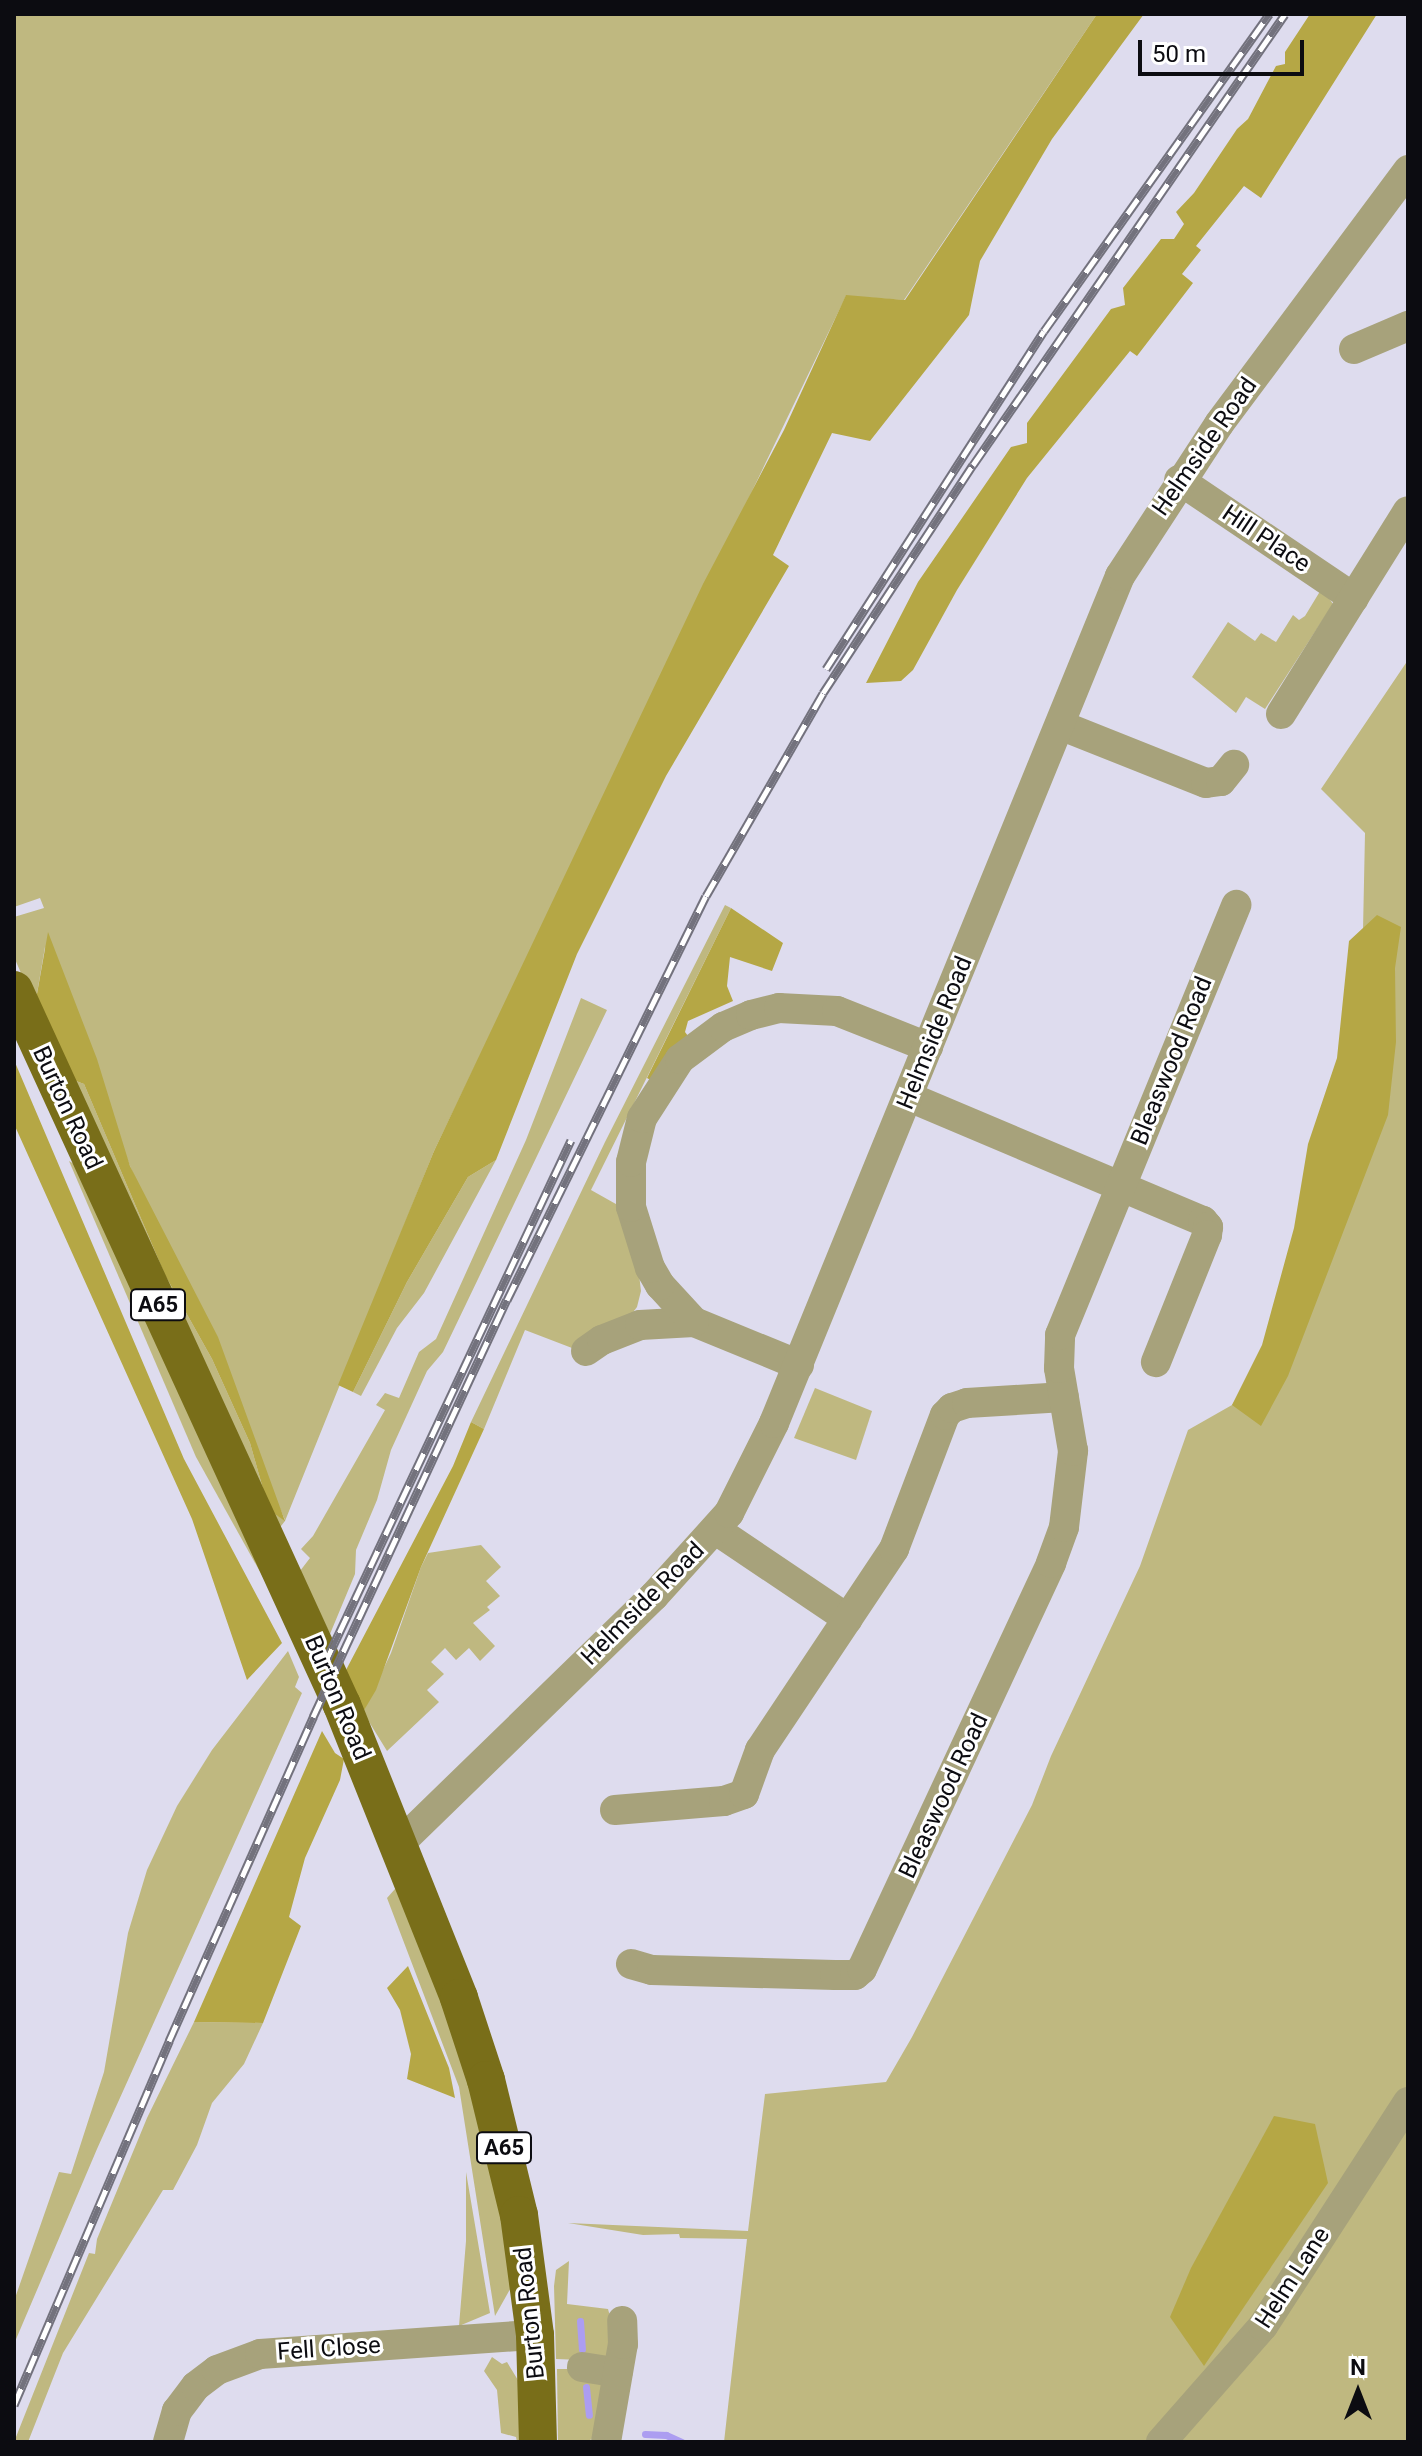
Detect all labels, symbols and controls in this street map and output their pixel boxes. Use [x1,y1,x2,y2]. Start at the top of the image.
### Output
scale bar [1142,24,1308,74]
text: 50 m [1152,40,1206,68]
street label: Helmside Road [1147,372,1263,522]
street label: Hill Place [1217,499,1315,579]
street label: Helmside Road [891,952,979,1114]
street label: Bleaswood Road [1125,973,1219,1149]
street label: Burton Road [26,1042,108,1174]
road number: A65 [128,1287,188,1323]
street label: Helmside Road [575,1536,711,1672]
street label: Burton Road [298,1631,376,1765]
street label: Bleaswood Road [893,1709,995,1883]
road number: A65 [474,2130,534,2166]
street label: Helm Lane [1250,2222,1336,2334]
street label: Burton Road [509,2246,551,2380]
street label: Fell Close [276,2331,382,2367]
north arrow [1318,2352,1398,2432]
text: N [1350,2355,1366,2380]

